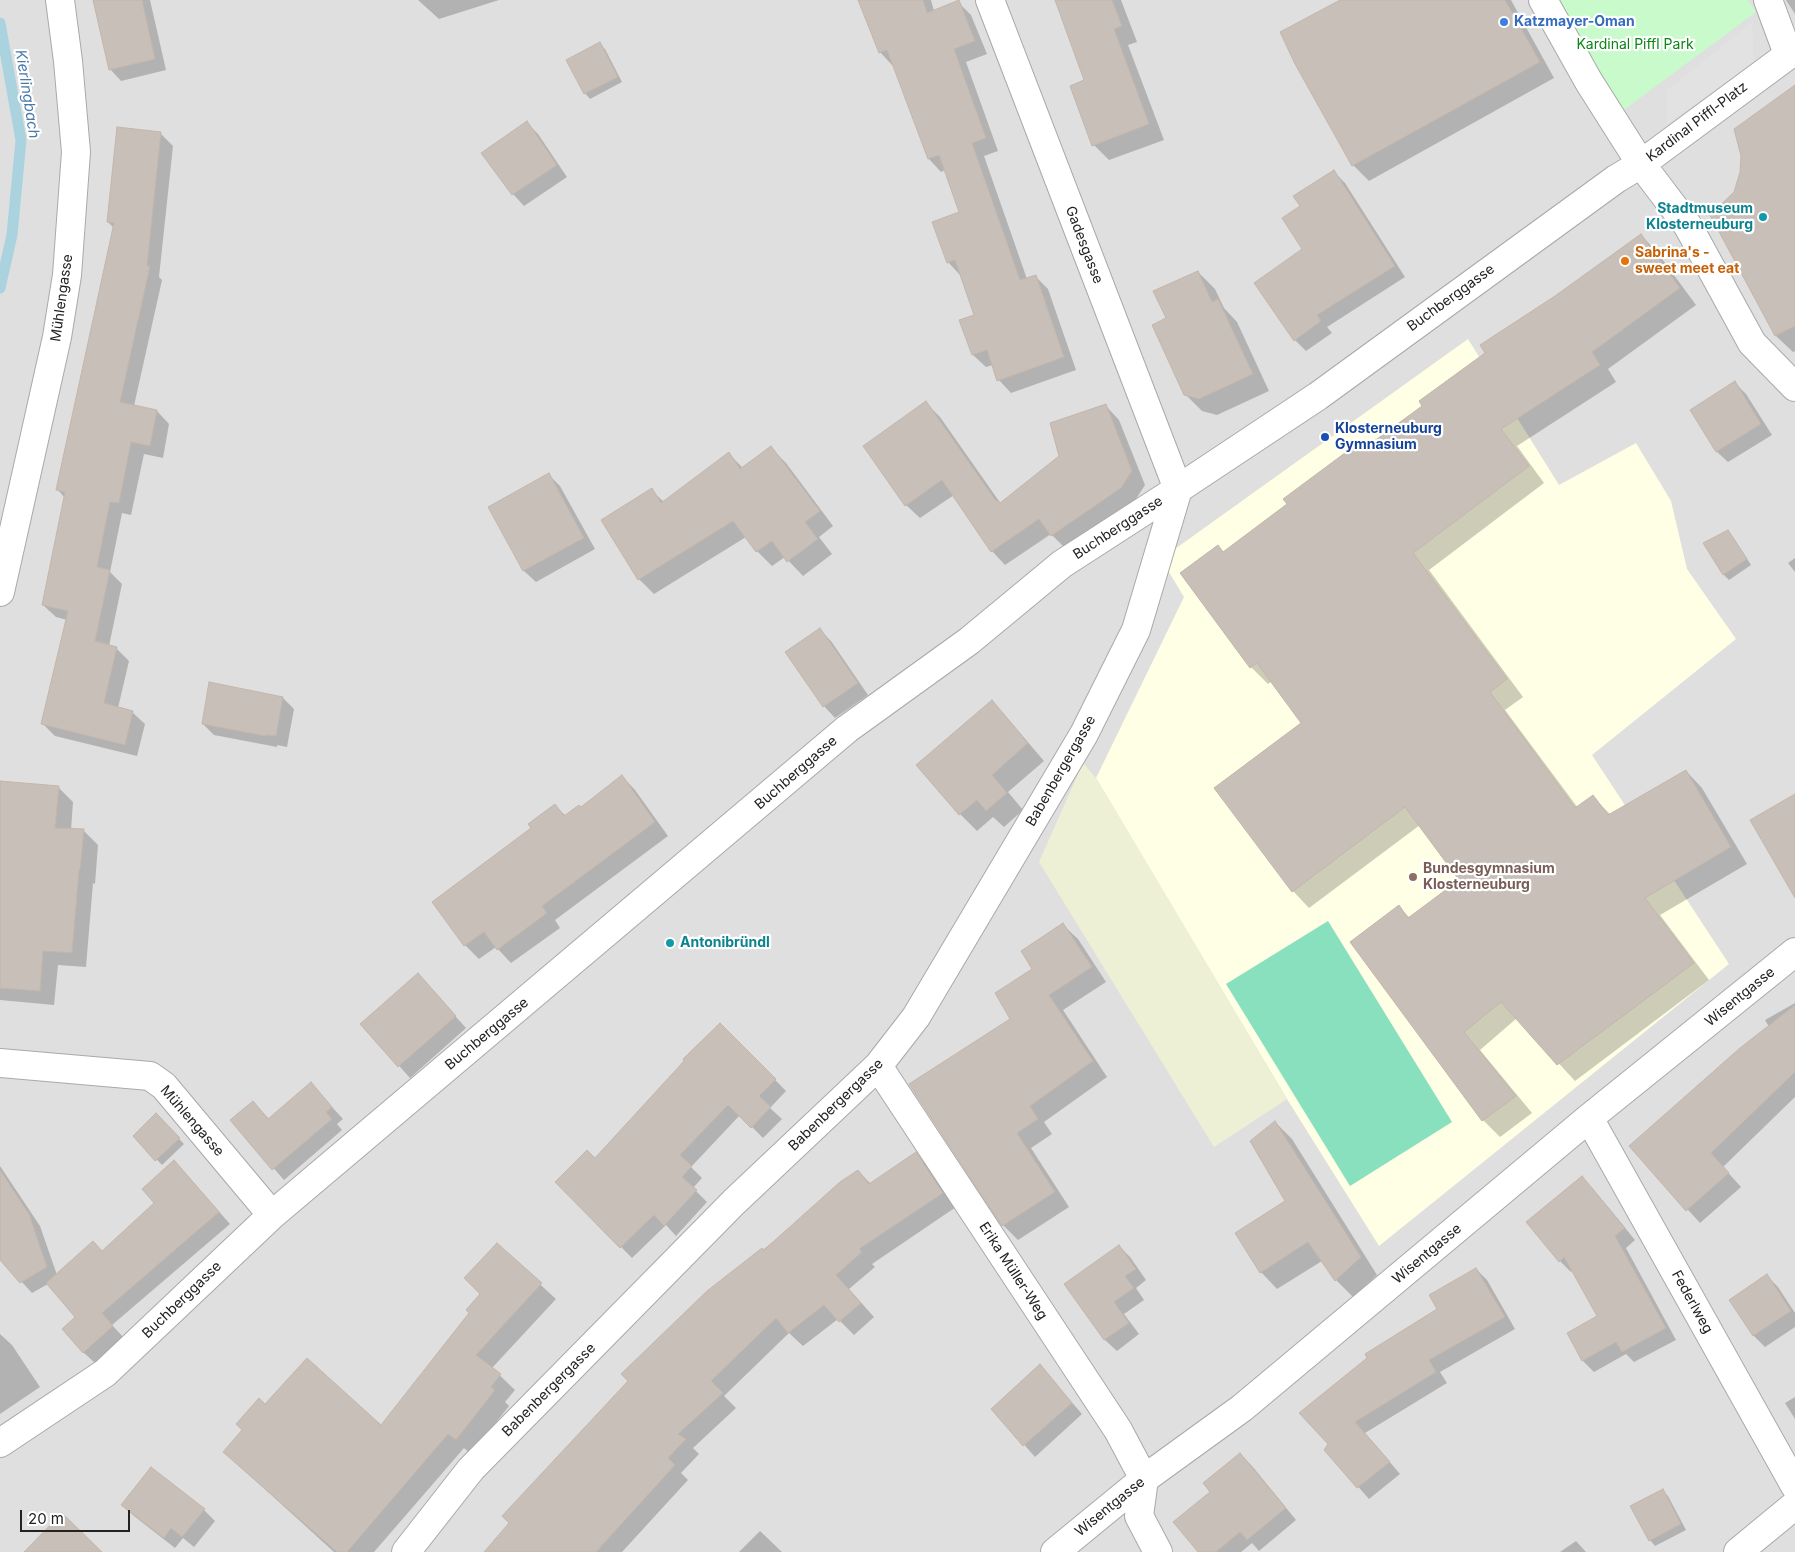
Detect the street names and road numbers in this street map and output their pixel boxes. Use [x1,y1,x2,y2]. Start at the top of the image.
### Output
street label: Kardinal Piffl-Platz [1643,79,1751,165]
street label: Gadesgasse [1061,204,1107,286]
street label: Mühlengasse [48,253,76,343]
street label: Buchberggasse [1404,261,1498,335]
street label: Buchberggasse [1070,493,1166,563]
street label: Babenbergergasse [1022,713,1100,829]
street label: Buchberggasse [751,733,841,813]
street label: Wisentgasse [1702,964,1778,1030]
street label: Buchberggasse [442,994,532,1074]
street label: Babenbergergasse [785,1056,887,1154]
street label: Mühlengasse [157,1082,227,1160]
street label: Erika Müller-Weg [975,1219,1051,1323]
street label: Wisentgasse [1389,1220,1465,1288]
street label: Buchberggasse [139,1258,225,1342]
street label: Federlweg [1668,1268,1716,1336]
street label: Babenbergergasse [499,1340,599,1440]
street label: Wisentgasse [1072,1474,1148,1540]

